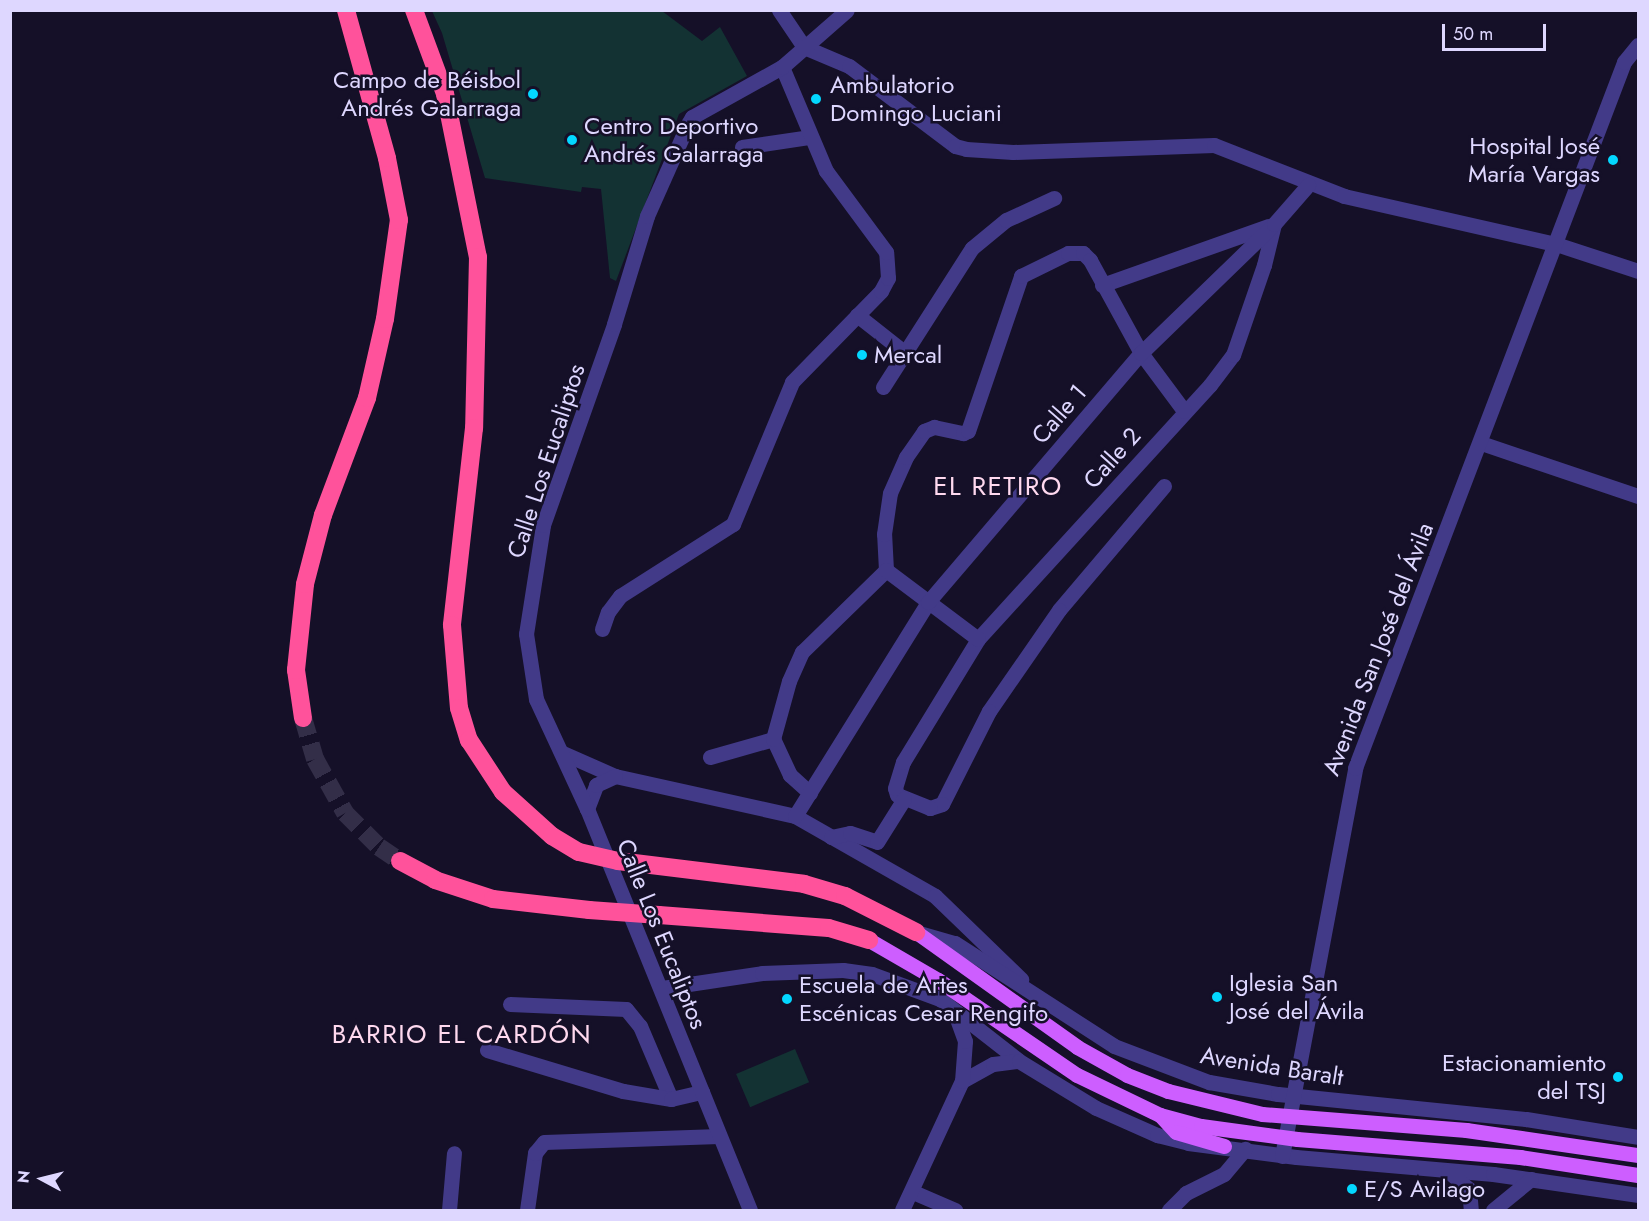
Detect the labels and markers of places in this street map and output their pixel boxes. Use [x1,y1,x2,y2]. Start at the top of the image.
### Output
place label: Campo de Béisbol Andrés Galarraga [333,66,521,122]
place label: Ambulatorio Domingo Luciani [830,71,1002,127]
marker: Campo de Béisbol Andrés Galarraga [526,87,540,101]
marker: Ambulatorio Domingo Luciani [807,90,825,108]
place label: Centro Deportivo Andrés Galarraga [584,112,764,168]
place label: Hospital José María Vargas [1468,132,1600,188]
marker: Centro Deportivo Andrés Galarraga [565,133,579,147]
marker: Hospital José María Vargas [1604,151,1622,169]
place label: Mercal [874,341,942,369]
marker: Mercal [855,348,869,362]
place label: Iglesia San José del Ávila [1229,969,1364,1025]
place label: Escuela de Artes Escénicas Cesar Rengifo [799,971,1048,1027]
marker: Iglesia San José del Ávila [1210,990,1224,1004]
marker: Escuela de Artes Escénicas Cesar Rengifo [780,992,794,1006]
place label: Estacionamiento del TSJ [1442,1049,1606,1105]
marker: Estacionamiento del TSJ [1611,1070,1625,1084]
place label: E/S Avilago [1364,1175,1485,1203]
marker: E/S Avilago [1345,1182,1359,1196]

